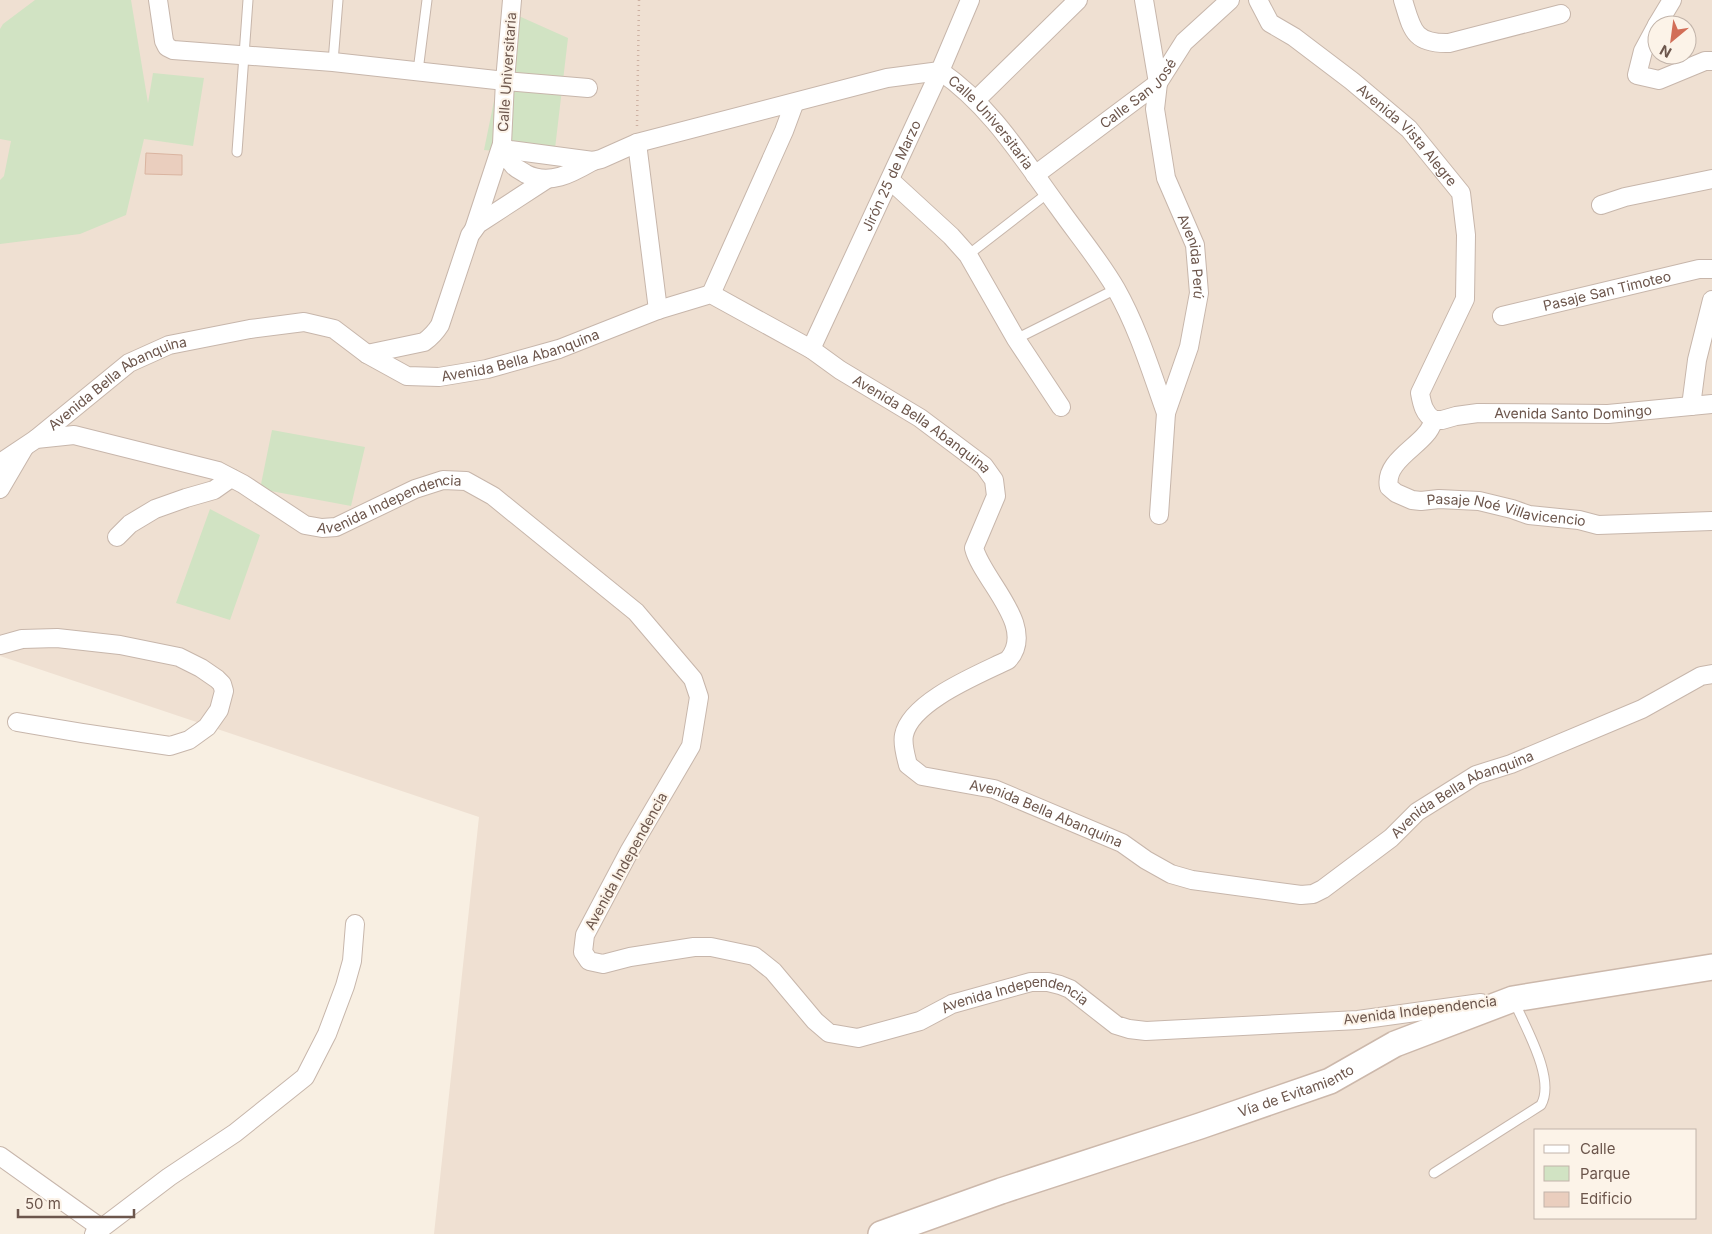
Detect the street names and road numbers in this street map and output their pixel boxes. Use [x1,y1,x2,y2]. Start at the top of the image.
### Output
street label: Calle Universitaria [494,11,519,132]
street label: Calle San José [1096,55,1179,132]
street label: Calle Universitaria [945,71,1037,172]
street label: Avenida Vista Alegre [1354,80,1461,189]
street label: Jirón 25 de Marzo [858,117,924,234]
street label: Avenida Perú [1175,211,1208,301]
street label: Pasaje San Timoteo [1541,267,1673,314]
street label: Avenida Bella Abanquina [440,325,601,384]
street label: Avenida Bella Abanquina [44,333,188,434]
street label: Avenida Bella Abanquina [850,371,995,476]
street label: Avenida Santo Domingo [1494,401,1653,422]
street label: Avenida Independencia [316,471,462,537]
street label: Pasaje Noé Villavicencio [1426,490,1588,530]
street label: Avenida Bella Abanquina [1387,747,1536,841]
street label: Avenida Bella Abanquina [968,776,1125,850]
street label: Avenida Independencia [581,789,670,932]
street label: Avenida Independencia [1342,992,1498,1027]
street label: Avenida Independencia [936,998,1092,1020]
street label: Vía de Evitamiento [1236,1060,1357,1120]

